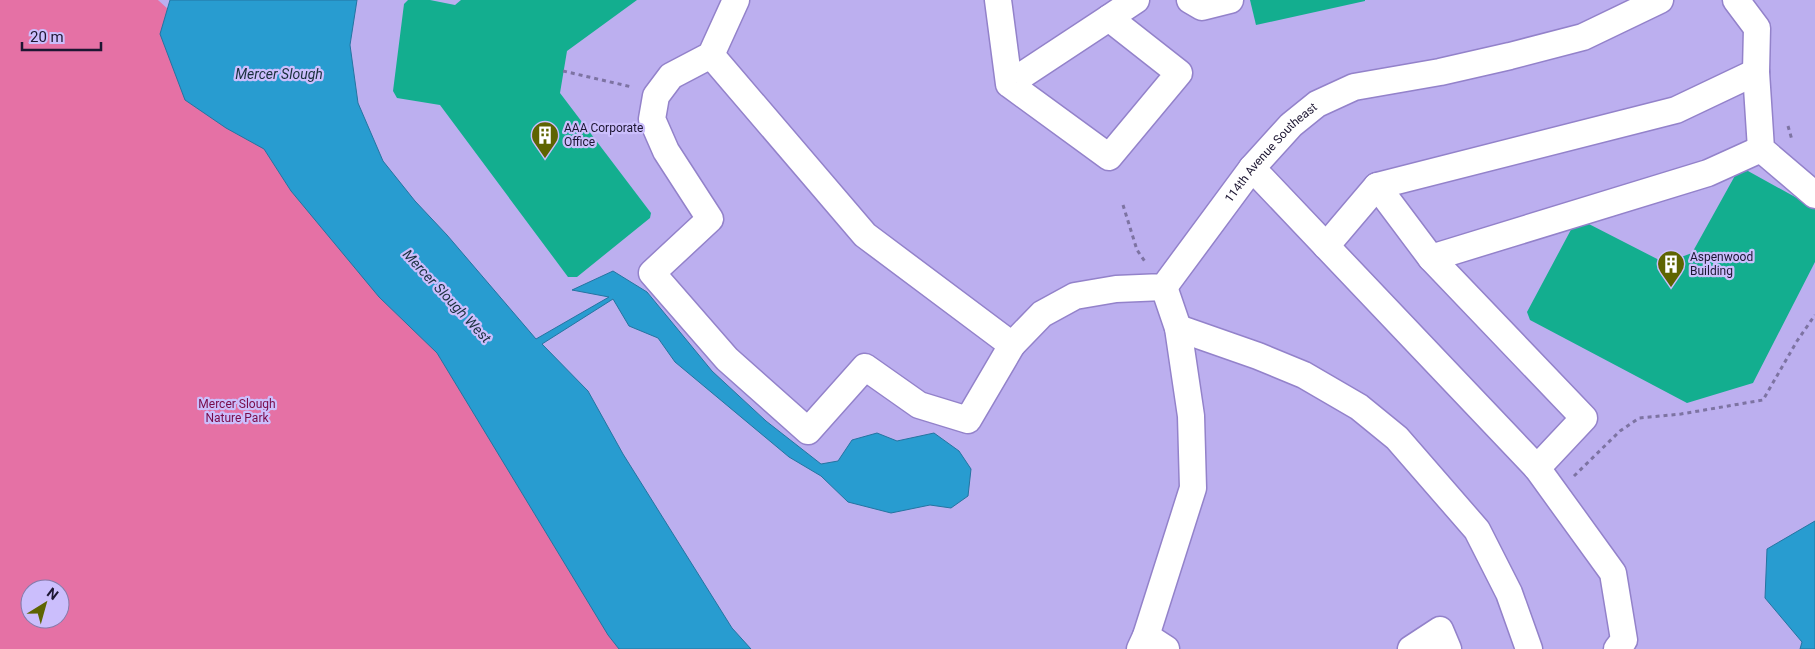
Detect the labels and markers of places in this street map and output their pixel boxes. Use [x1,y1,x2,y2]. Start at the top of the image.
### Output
building icon: AAA Corporate Office [530,120,560,159]
place label: AAA Corporate Office [564,121,643,149]
building icon: Aspenwood Building [1656,249,1686,288]
place label: Aspenwood Building [1690,250,1753,278]

